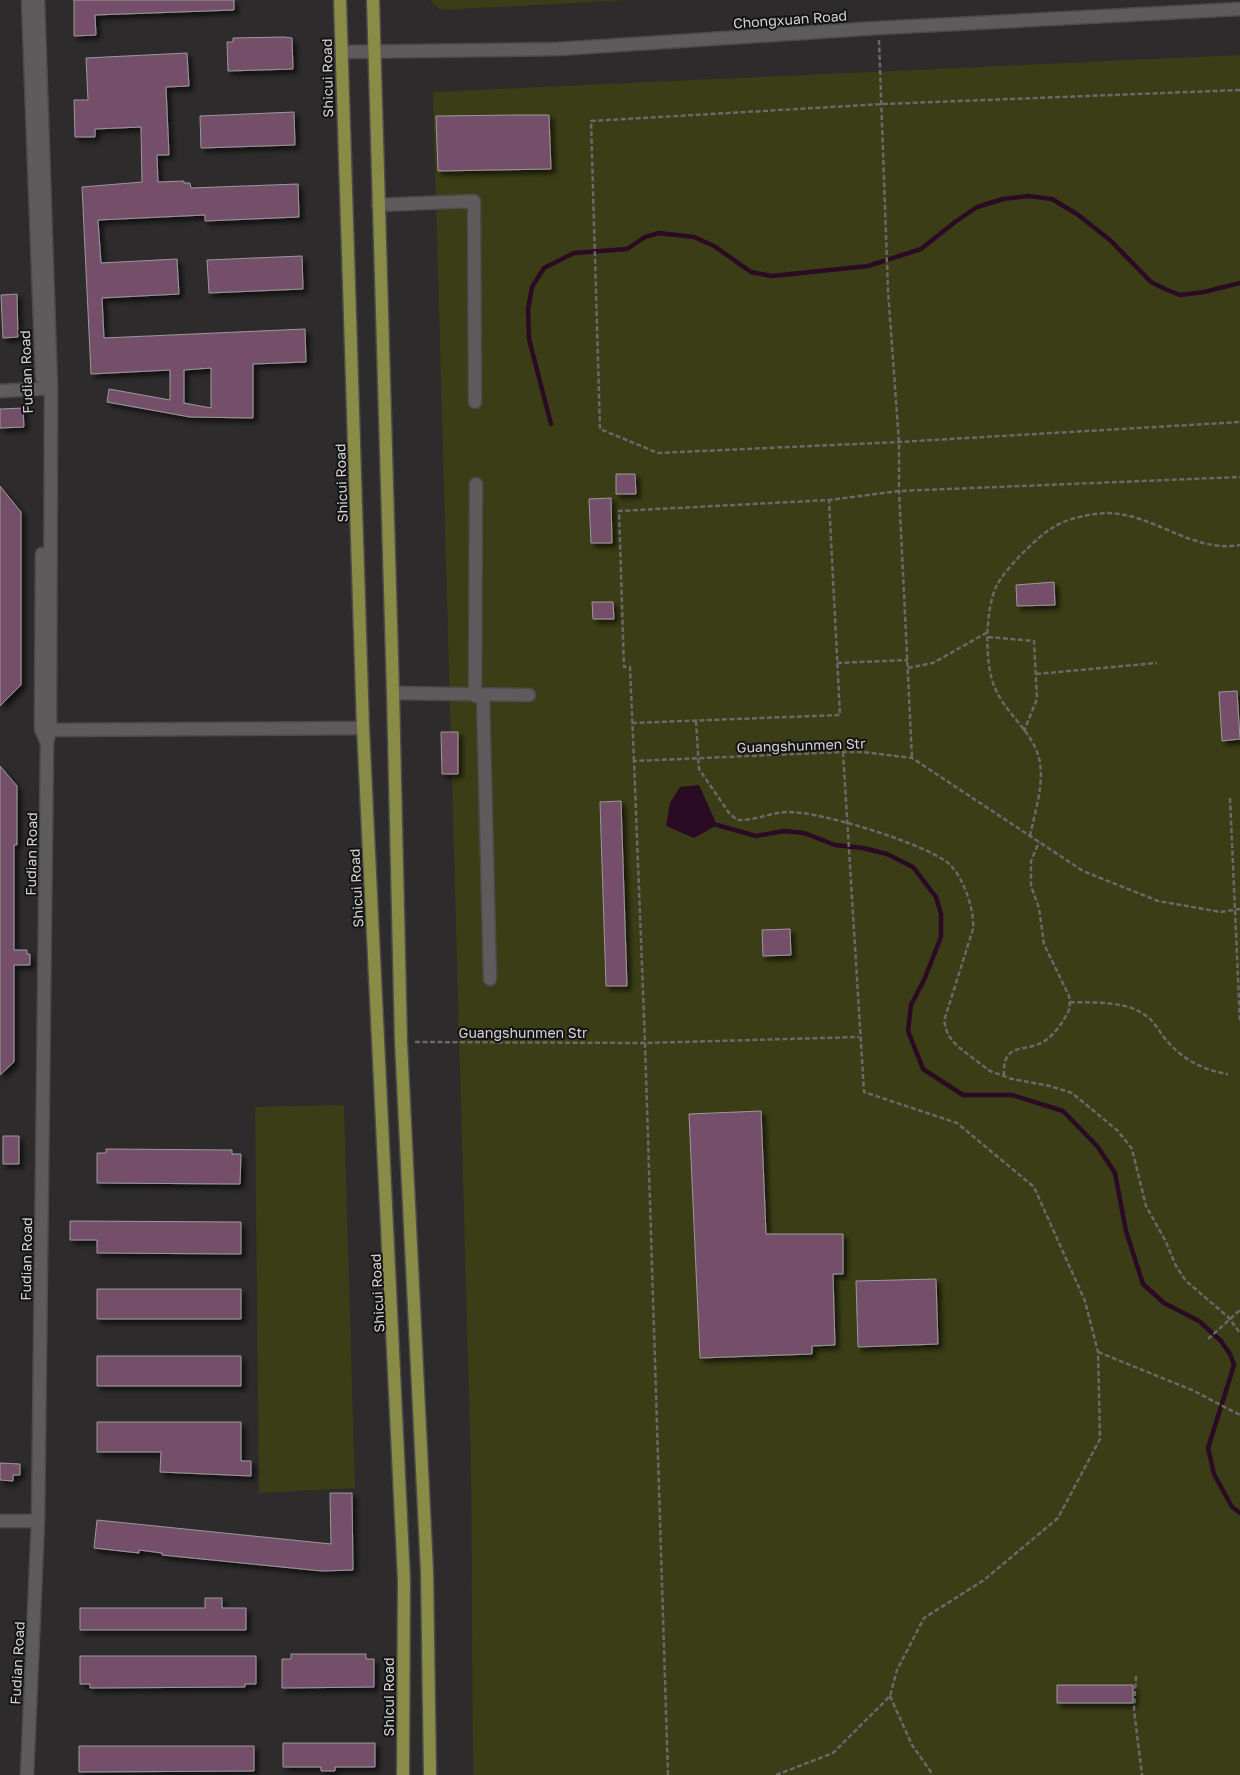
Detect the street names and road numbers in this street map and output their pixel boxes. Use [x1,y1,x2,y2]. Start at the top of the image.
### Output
street label: Chongxuan Road [732,7,848,31]
street label: Shicui Road [318,38,336,118]
street label: Fudian Road [16,330,36,414]
street label: Shicui Road [331,443,351,523]
street label: Guangshunmen Str [736,734,866,756]
street label: Fudian Road [22,812,40,896]
street label: Shicui Road [345,848,367,928]
street label: Guangshunmen Str [459,1024,588,1041]
street label: Fudian Road [17,1217,35,1301]
street label: Shicui Road [366,1253,388,1333]
street label: Fudian Road [6,1621,28,1705]
street label: Shicui Road [380,1658,397,1736]

